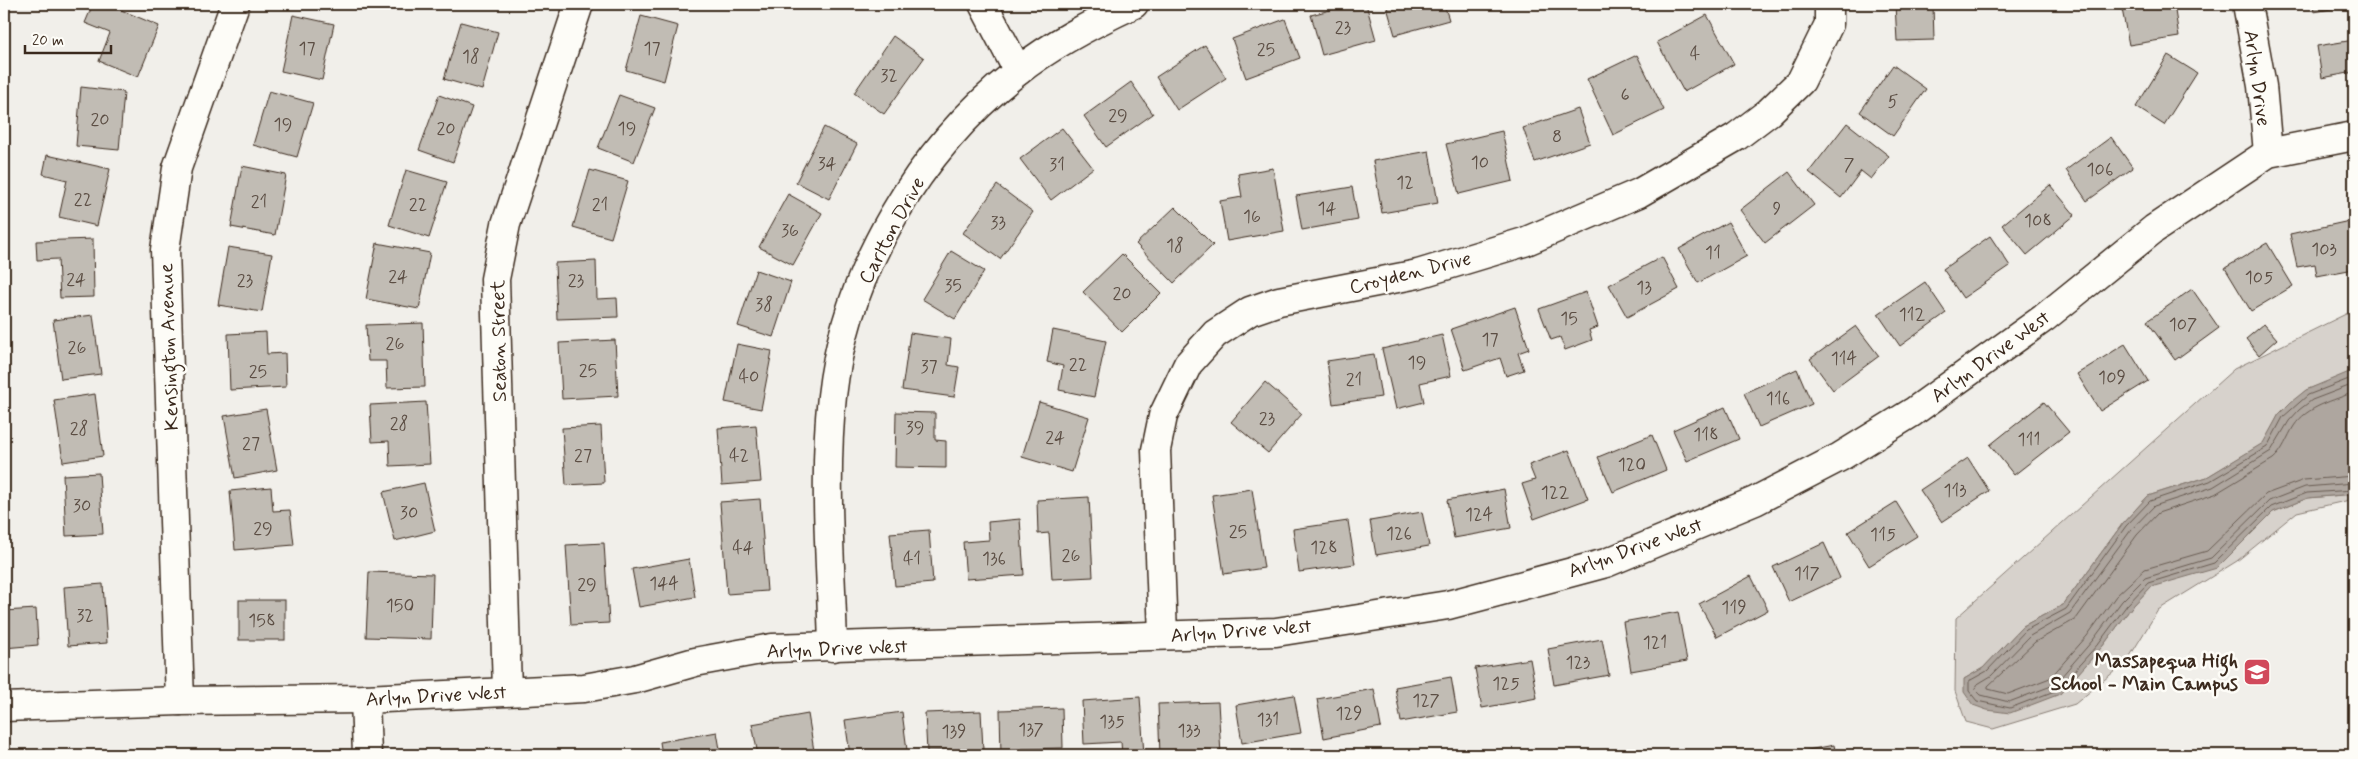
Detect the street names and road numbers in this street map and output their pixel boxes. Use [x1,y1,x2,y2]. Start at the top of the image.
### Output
street label: Arlyn Drive [2236,28,2277,128]
street label: Carlton Drive [853,172,932,289]
street label: Croyden Drive [1347,245,1474,302]
street label: Kensington Avenue [153,263,188,431]
street label: Seaton Street [485,279,514,402]
street label: Arlyn Drive West [1926,305,2056,410]
street label: Arlyn Drive West [1565,512,1707,585]
street label: Arlyn Drive West [1170,613,1313,650]
street label: Arlyn Drive West [766,634,908,665]
street label: Arlyn Drive West [365,679,507,714]

